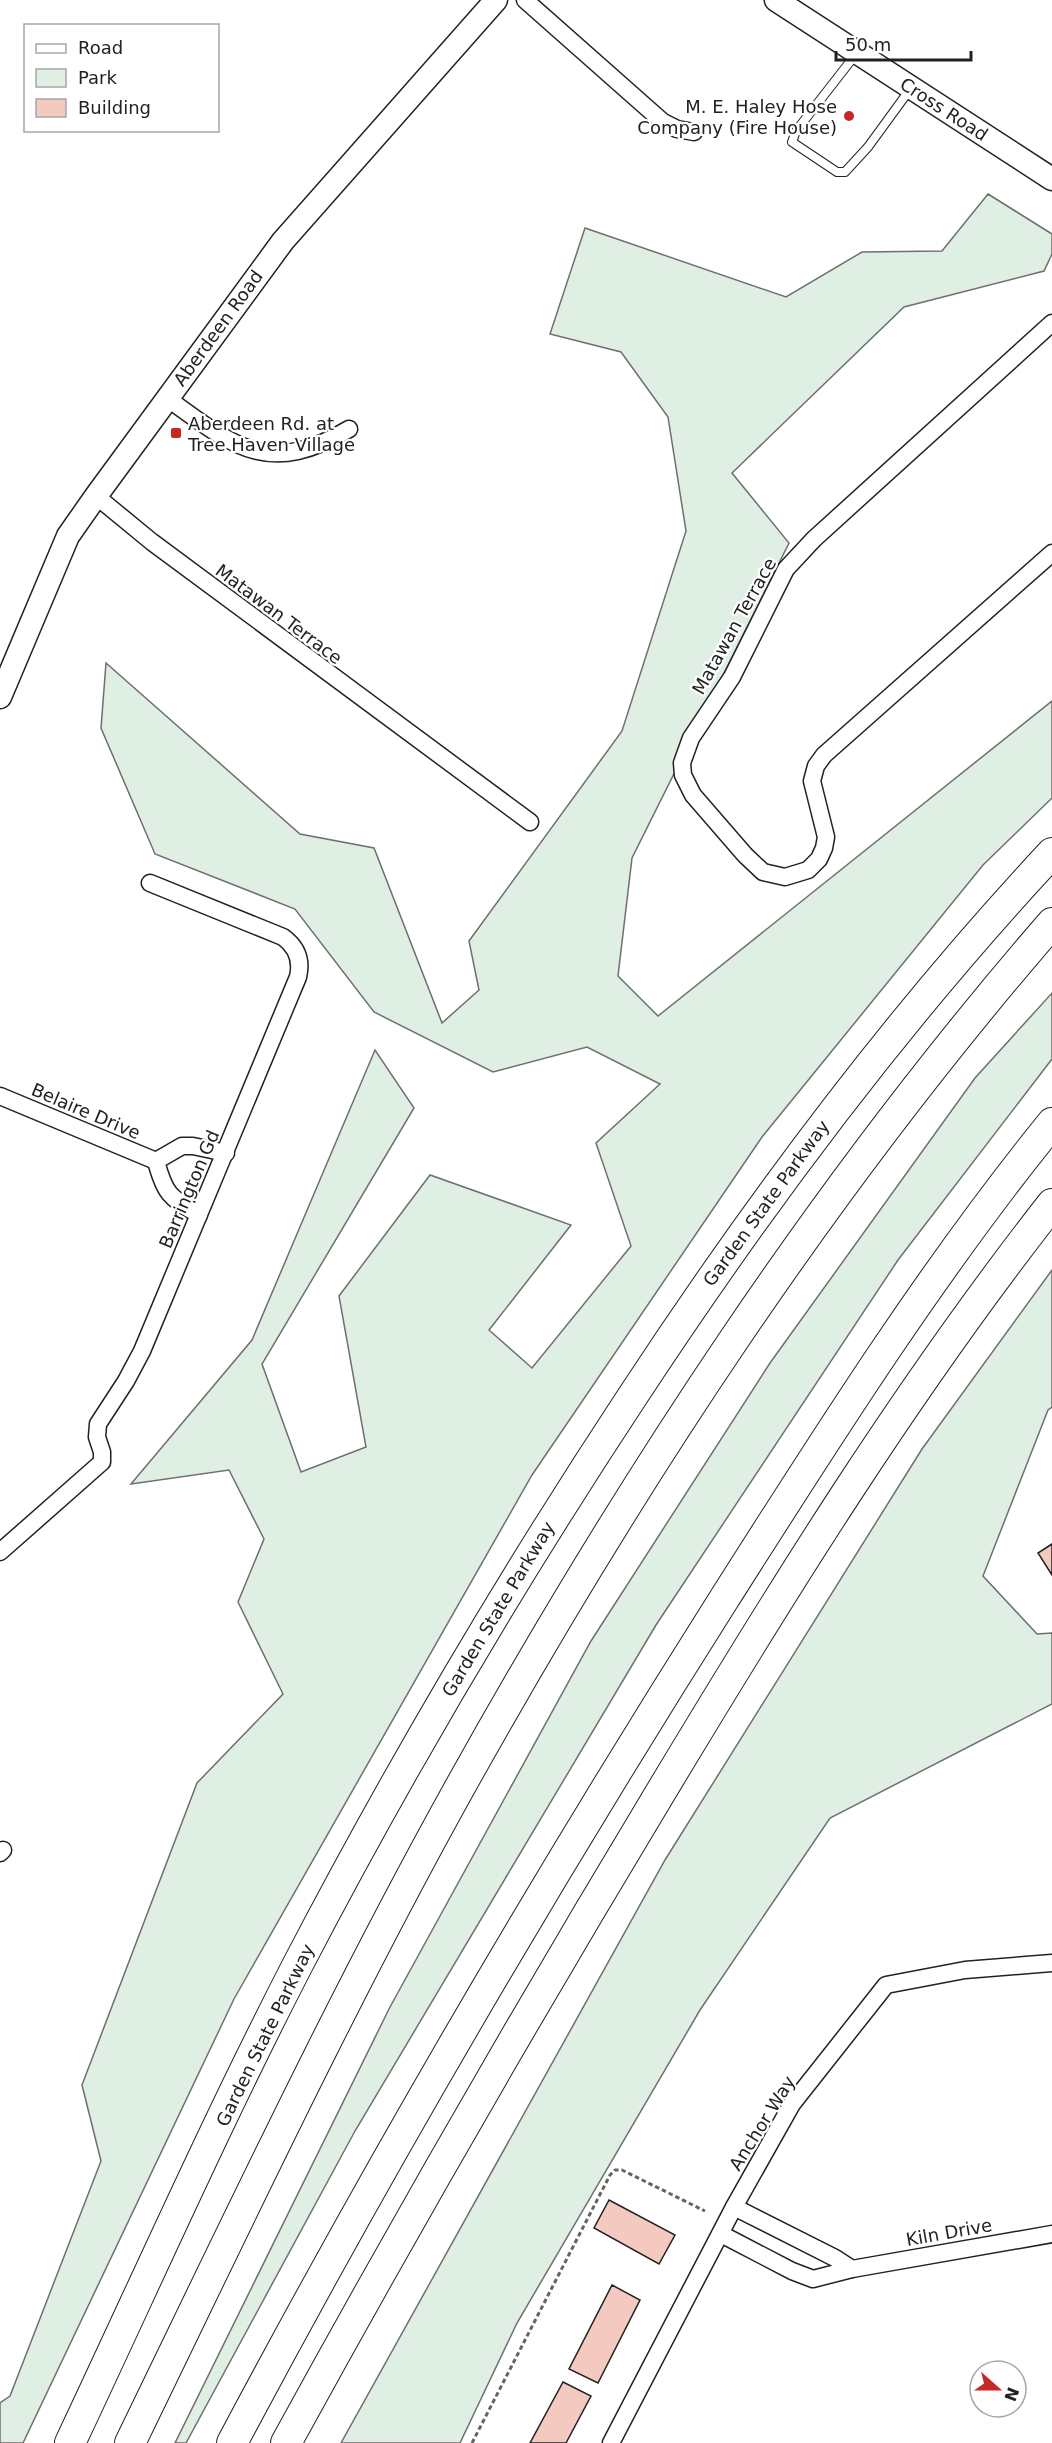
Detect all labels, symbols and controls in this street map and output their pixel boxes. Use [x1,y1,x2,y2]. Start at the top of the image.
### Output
legend [24,24,219,132]
scale bar [836,24,971,62]
text: 50 m [845,34,891,55]
text: Road [78,37,123,58]
text: Park [78,67,117,88]
street label: Cross Road [896,73,992,145]
place label: M. E. Haley Hose Company (Fire House) [637,96,837,138]
text: Building [78,97,151,118]
marker: M. E. Haley Hose Company (Fire House) [842,109,856,123]
street label: Aberdeen Road [169,266,267,390]
place label: Aberdeen Rd. at Tree Haven Village [187,413,355,455]
marker: Aberdeen Rd. at Tree Haven Village [169,426,183,440]
street label: Matawan Terrace [688,554,780,698]
street label: Matawan Terrace [212,560,346,668]
street label: Belaire Drive [28,1079,144,1143]
street label: Garden State Parkway [699,1116,834,1290]
street label: Barrington Gd [155,1127,223,1251]
street label: Garden State Parkway [437,1517,559,1700]
street label: Garden State Parkway [212,1940,319,2130]
street label: Anchor Way [725,2072,800,2174]
street label: Kiln Drive [904,2214,994,2250]
north arrow [968,2359,1028,2419]
text: N [1000,2385,1023,2404]

